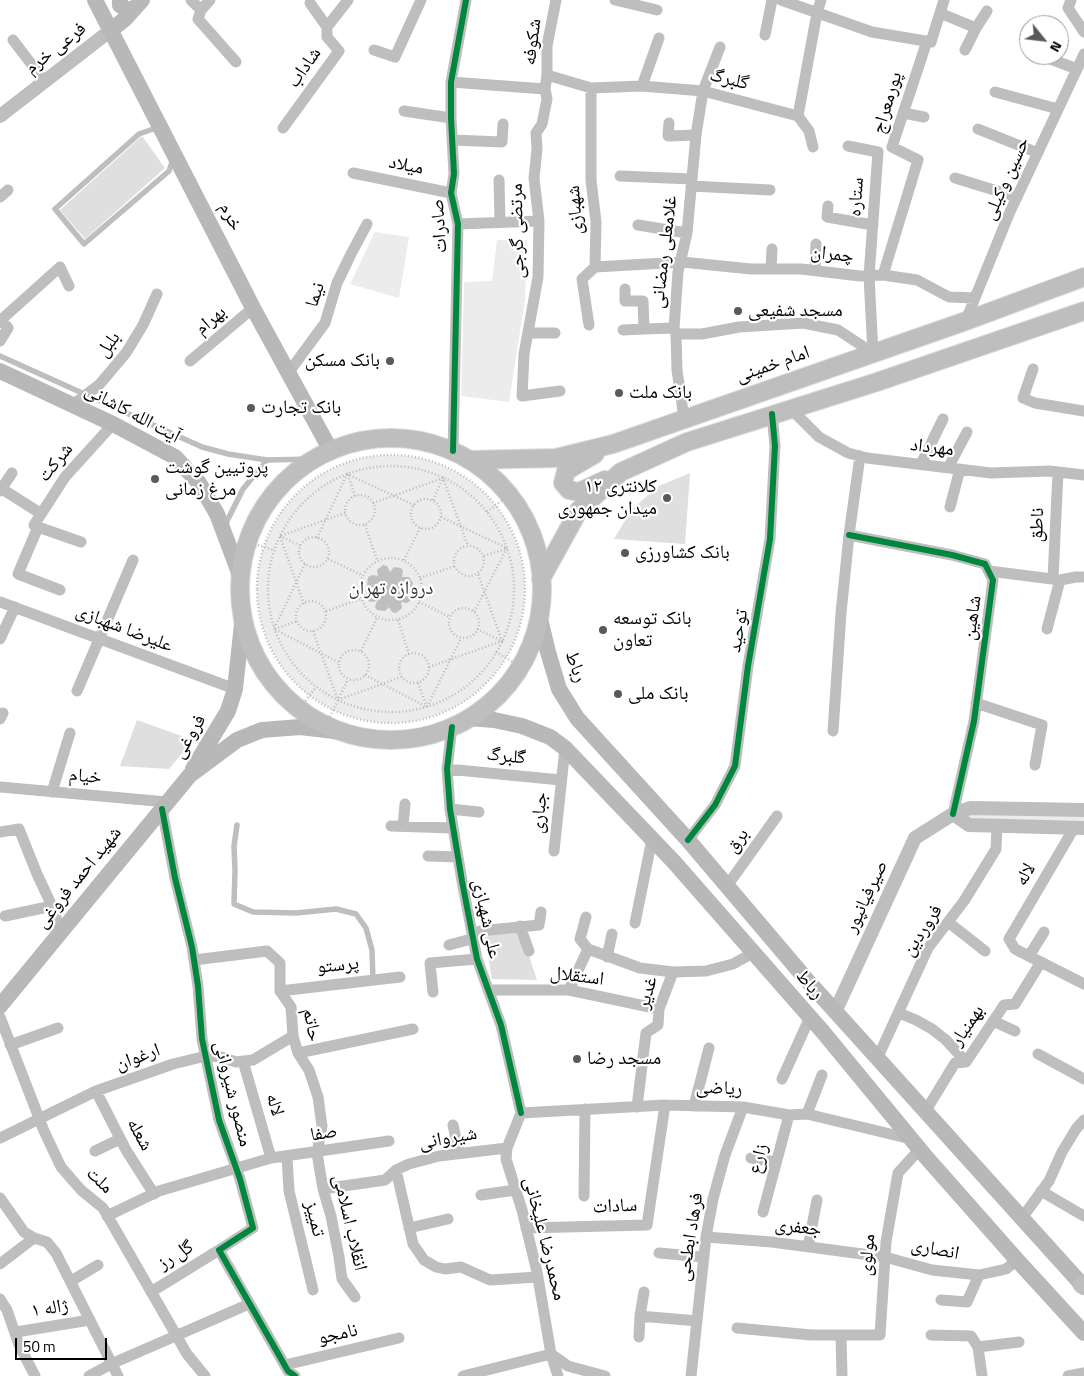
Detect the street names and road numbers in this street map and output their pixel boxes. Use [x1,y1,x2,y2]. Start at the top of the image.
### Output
street label: شکوفه [519,17,547,67]
street label: فرعی خرم [21,18,91,80]
street label: شاداب [283,43,327,93]
street label: گلبرگ [707,64,751,96]
street label: پورمعراج [868,69,908,137]
street label: حسین وکیلی [979,134,1035,224]
street label: میلاد [387,151,425,181]
street label: ستاره [844,177,870,217]
street label: مرتضی گرجی [506,183,530,279]
street label: شهبازی [563,185,589,235]
street label: غلامعلی رمضانی [647,194,683,310]
street label: صادرات [427,198,453,254]
street label: خرم [213,199,247,235]
street label: چمران [809,241,855,269]
street label: نیما [301,280,331,310]
street label: بهرام [191,301,231,341]
street label: بلبل [92,328,126,362]
street label: امام خمینی [733,342,813,388]
street label: آیت الله کاشانی [80,379,184,449]
street label: مهرداد [909,434,955,462]
street label: شرکت [33,439,79,487]
street label: ناطق [1026,507,1050,543]
street label: شاهین [959,594,987,642]
street label: علیرضا شهبازی [72,600,176,658]
street label: توحید [724,608,754,654]
street label: رباط [559,648,591,686]
street label: فروغی [168,711,212,763]
street label: گلبرگ [485,744,527,770]
street label: خیام [68,764,102,790]
street label: جباری [527,791,553,835]
street label: شهید احمد فروغی [31,822,127,934]
street label: برق [721,824,755,858]
street label: صیرفیانپور [840,857,894,937]
street label: لاله [1011,860,1041,890]
street label: علی شهبازی [466,877,506,961]
street label: فروردین [898,901,948,961]
street label: پرستو [316,952,360,980]
street label: استقلال [549,962,605,992]
street label: رباط [790,965,828,1005]
street label: غدیر [633,974,663,1012]
street label: بهمنیار [946,1001,990,1051]
street label: حاتم [297,1006,325,1044]
street label: ارغوان [112,1039,164,1077]
street label: منصور شیروانی [208,1039,256,1149]
street label: ریاضی [695,1077,743,1101]
street label: لاله [260,1091,288,1119]
street label: شعله [121,1115,157,1155]
street label: صفا [309,1121,339,1147]
street label: شیروانی [417,1123,479,1155]
street label: زارع [744,1141,774,1177]
street label: ملت [81,1163,117,1199]
street label: انقلاب اسلامی [327,1173,371,1273]
street label: محمدرضا علیخانی [518,1175,570,1303]
street label: فرهاد ابطحی [673,1191,709,1283]
street label: سادات [592,1194,638,1220]
street label: تمییز [299,1199,329,1239]
street label: جعفری [773,1214,823,1242]
street label: مولوی [855,1233,881,1277]
street label: انصاری [909,1234,961,1266]
street label: گل رز [154,1236,198,1276]
street label: ژاله ۱ [30,1295,70,1323]
street label: نامجو [316,1319,360,1351]

